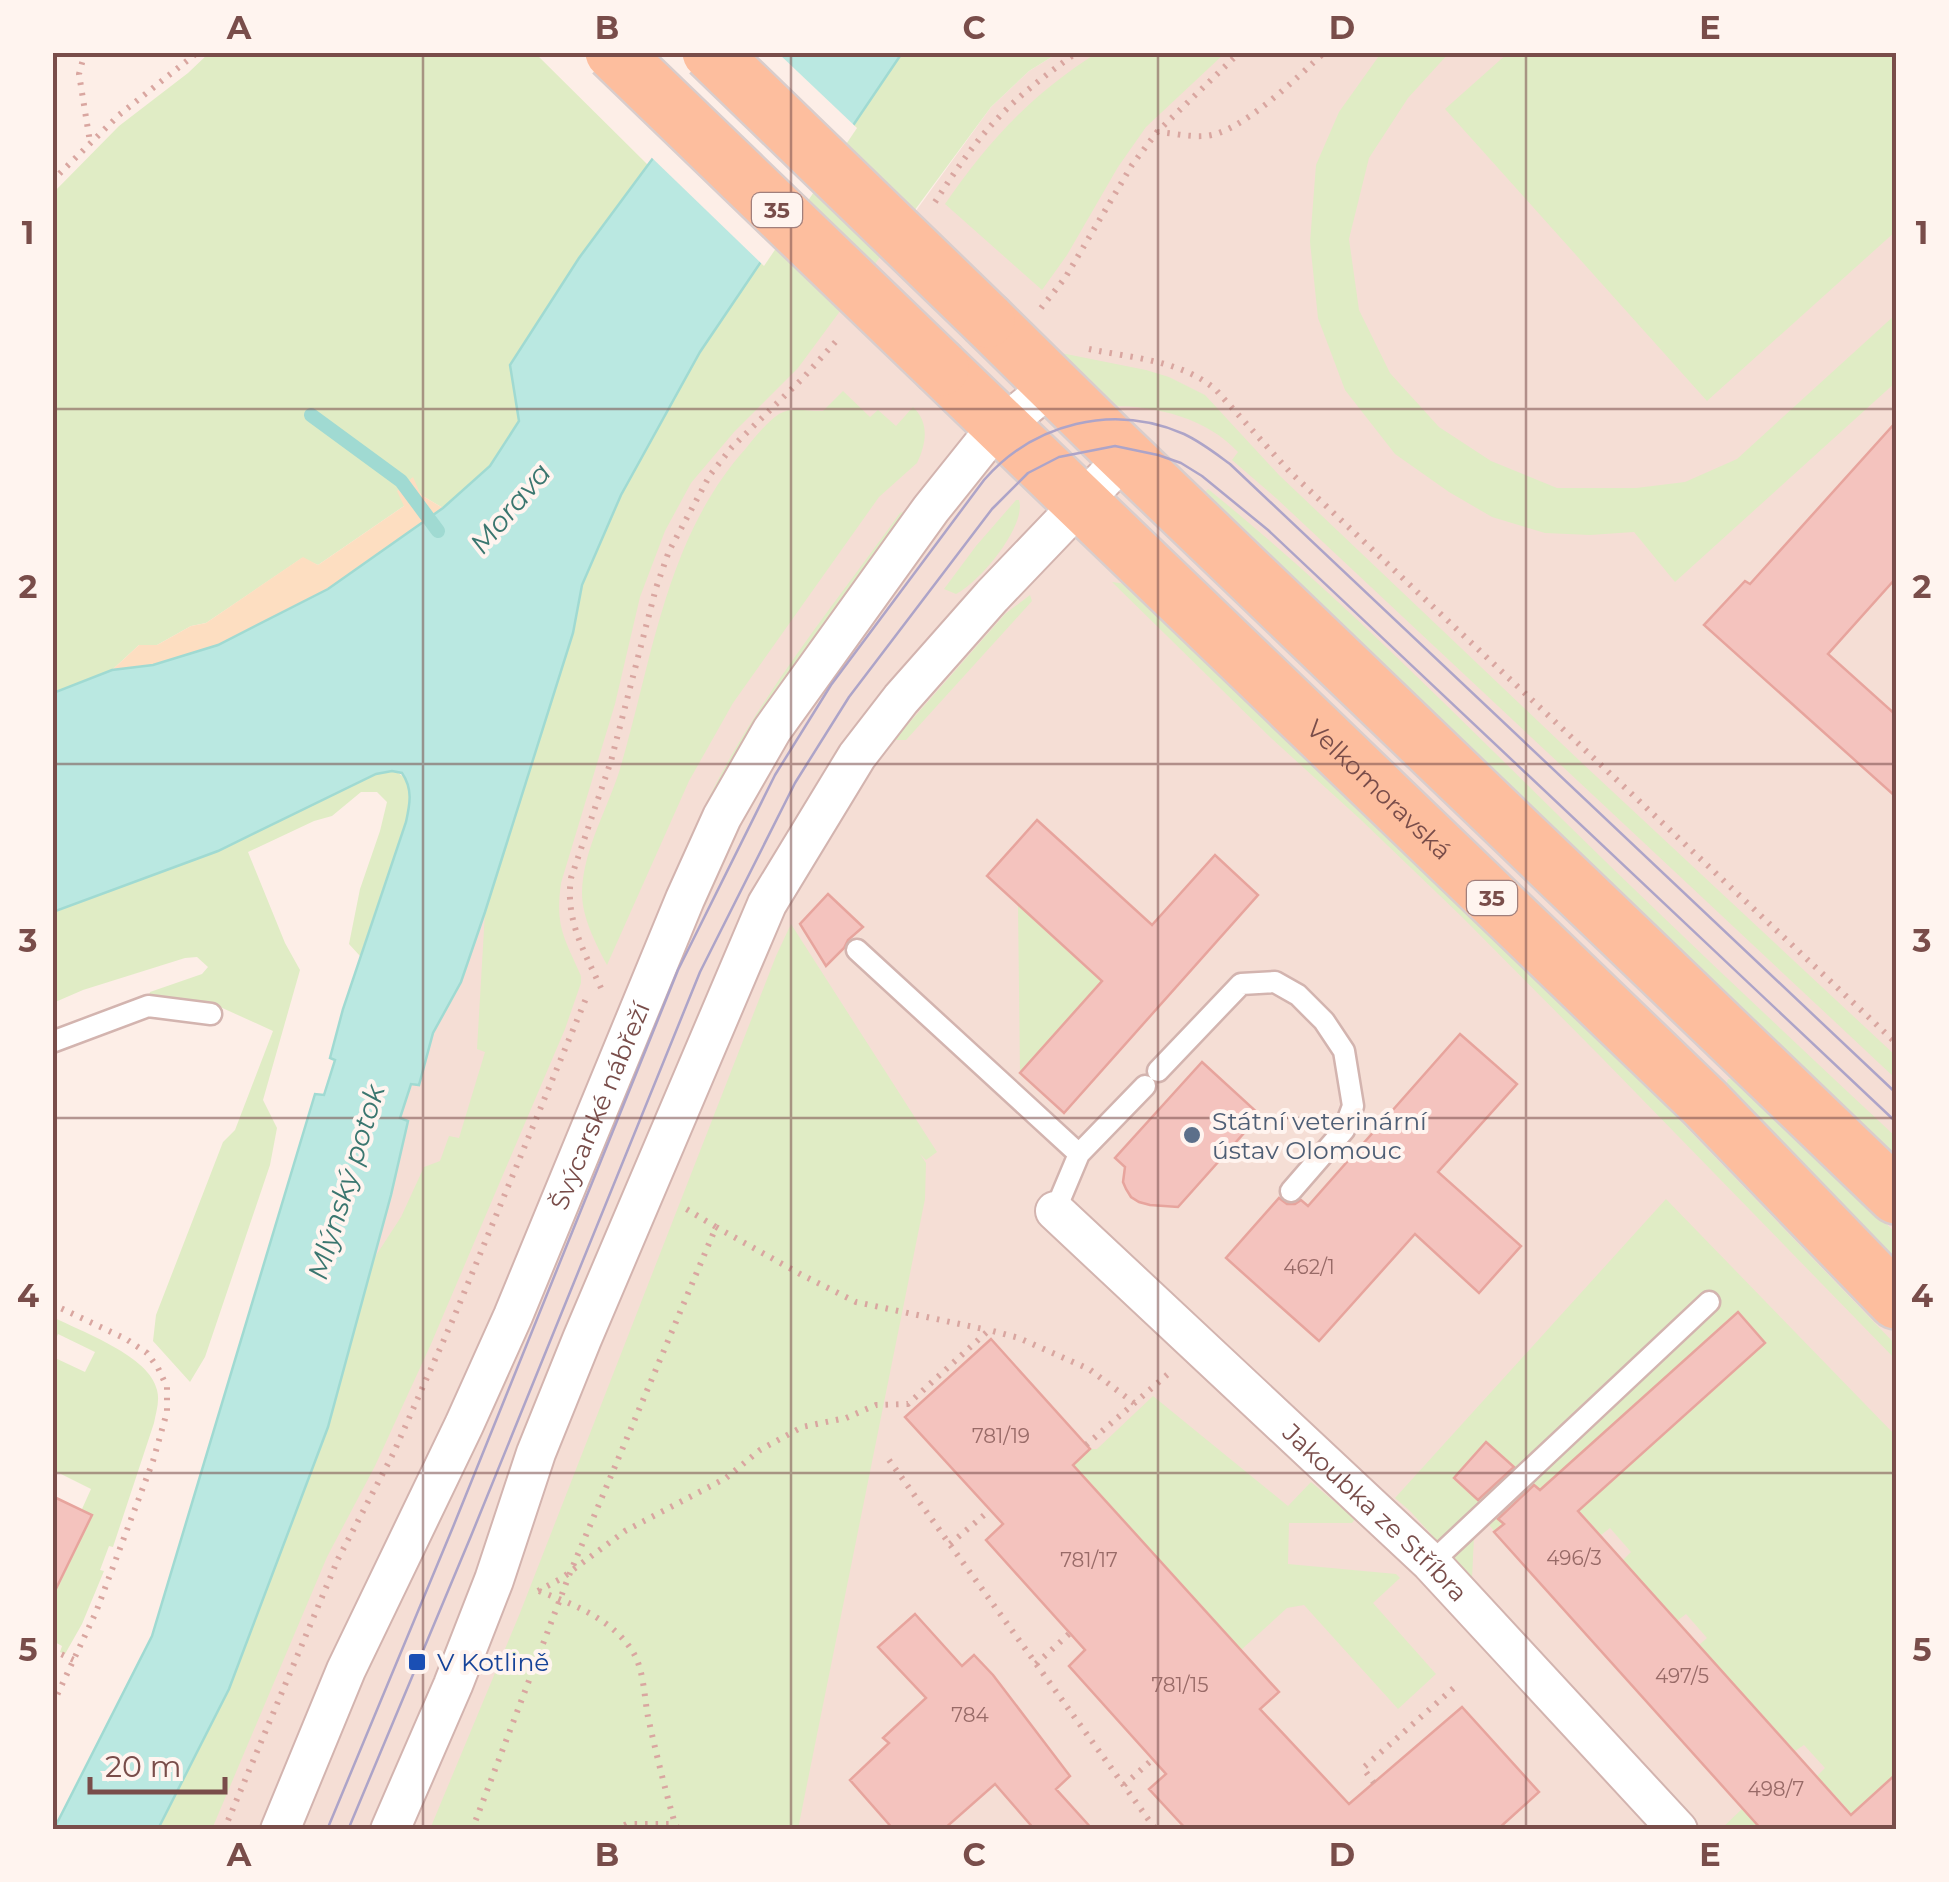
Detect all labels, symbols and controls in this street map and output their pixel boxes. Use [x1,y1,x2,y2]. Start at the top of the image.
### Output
text: A [226,8,252,47]
text: B [595,8,619,47]
text: C [962,8,986,47]
text: D [1329,8,1355,47]
text: E [1699,8,1721,47]
road number: 35 [752,193,802,227]
text: 1 [22,213,34,252]
text: 1 [1916,213,1928,252]
water label: Morava [462,456,558,560]
text: 2 [19,567,37,606]
text: 2 [1913,567,1931,606]
street label: Velkomoravská [1301,713,1458,866]
road number: 35 [1467,881,1517,915]
text: 3 [18,921,37,960]
text: 3 [1912,921,1931,960]
street label: Švýcarské nábřeží [544,996,656,1214]
water label: Mlýnský potok [300,1079,392,1284]
place label: Státní veterinární ústav Olomouc [1212,1106,1428,1165]
marker: Státní veterinární ústav Olomouc [1181,1124,1203,1146]
house number: 462/1 [1283,1255,1335,1279]
text: 4 [17,1276,39,1315]
text: 4 [1911,1276,1933,1315]
street label: Jakoubka ze Stříbra [1276,1417,1474,1608]
house number: 781/19 [972,1424,1030,1448]
house number: 496/3 [1546,1546,1602,1570]
house number: 781/17 [1060,1548,1118,1572]
text: 5 [18,1630,38,1669]
text: 5 [1912,1630,1932,1669]
place label: V Kotlině [437,1647,549,1677]
marker: V Kotlině [406,1651,428,1673]
house number: 497/5 [1655,1664,1709,1688]
house number: 781/15 [1151,1673,1209,1697]
house number: 784 [951,1703,989,1727]
scale bar [90,1732,225,1794]
text: 20 m [105,1748,182,1785]
house number: 498/7 [1748,1777,1804,1801]
text: A [226,1835,252,1874]
text: B [595,1835,619,1874]
text: C [962,1835,986,1874]
text: D [1329,1835,1355,1874]
text: E [1699,1835,1721,1874]

